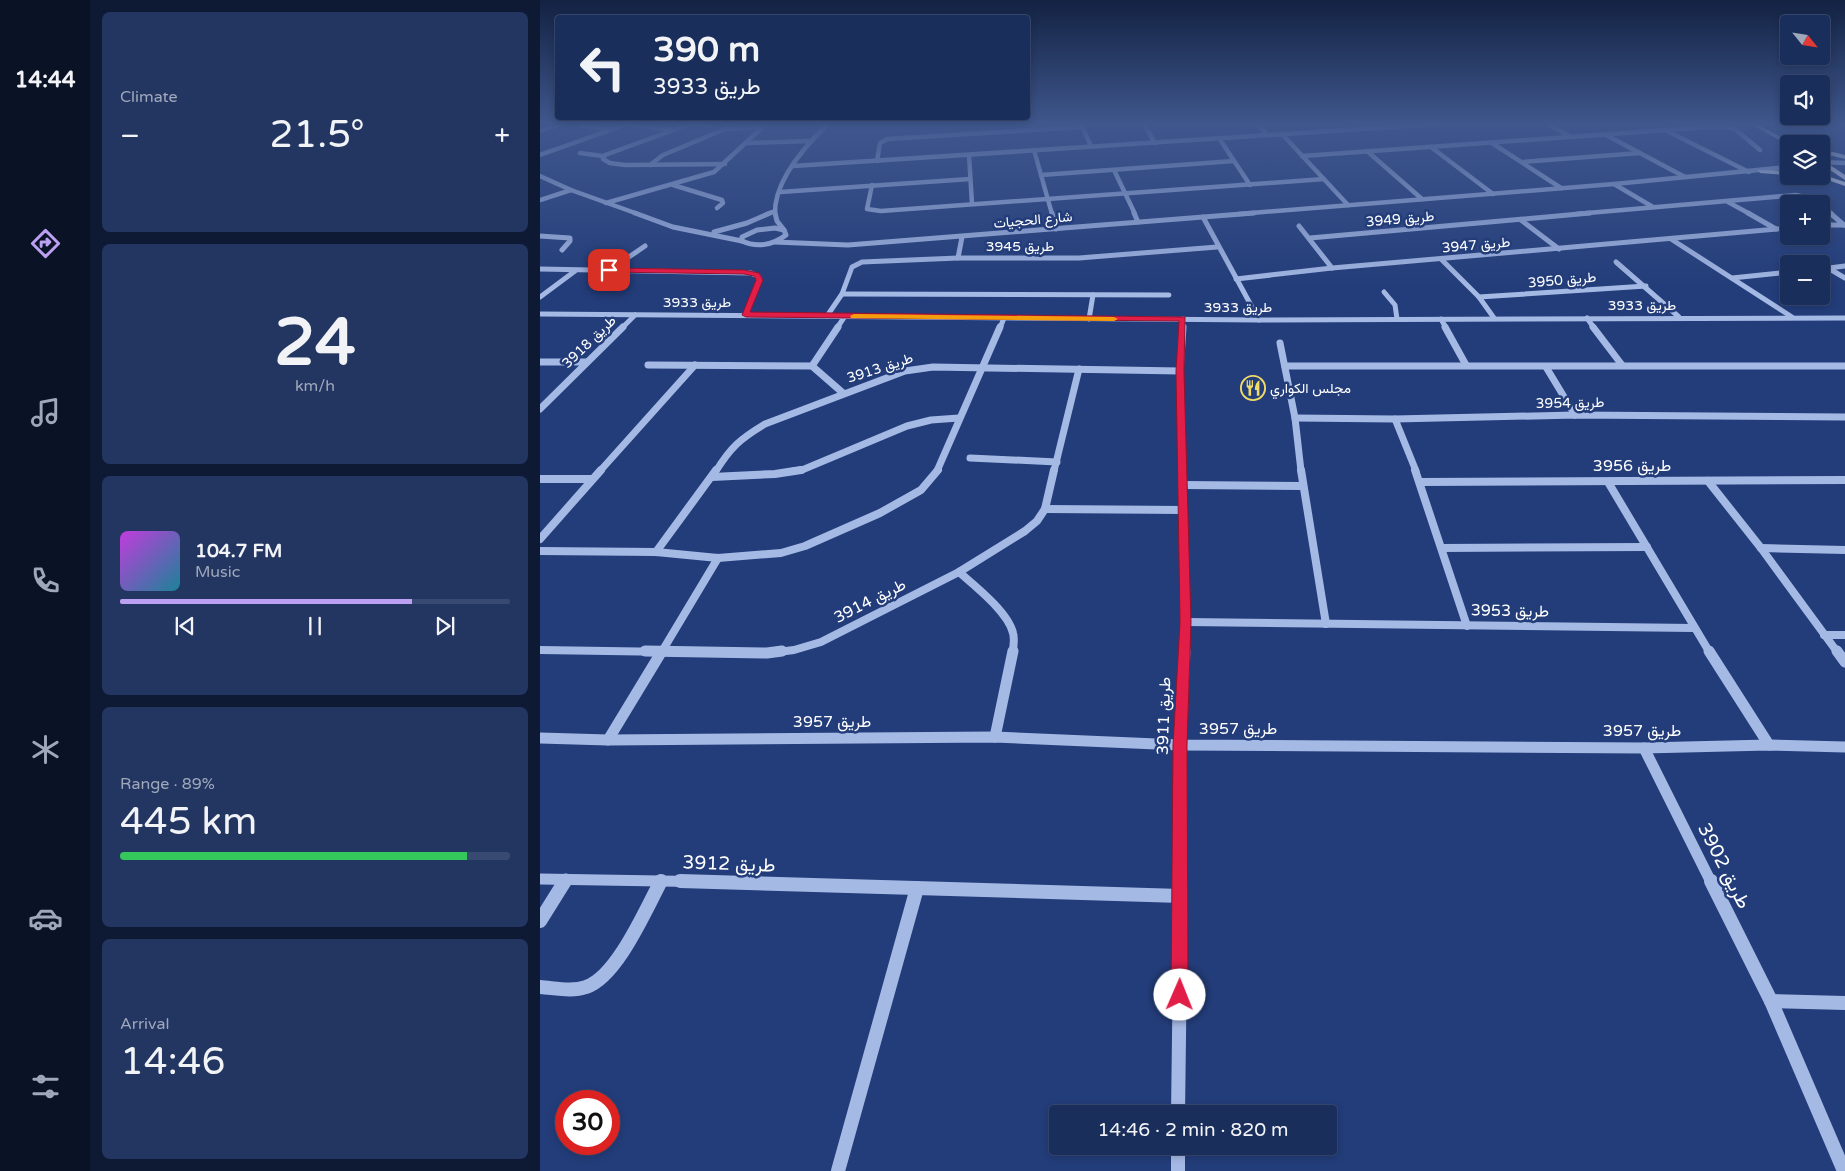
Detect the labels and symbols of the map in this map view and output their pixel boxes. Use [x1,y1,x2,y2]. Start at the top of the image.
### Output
north arrow [1780,15,1830,65]
street label: شارع الحجيات [993,208,1073,234]
street label: طريق 3949 [1365,208,1435,230]
street label: طريق 3947 [1441,234,1511,256]
street label: طريق 3945 [986,238,1054,255]
pin [588,249,630,291]
street label: طريق 3950 [1527,269,1597,291]
street label: طريق 3933 [663,294,731,311]
street label: طريق 3933 [1608,297,1676,314]
street label: طريق 3933 [1204,299,1272,316]
street label: طريق 3918 [558,312,620,372]
street label: طريق 3913 [845,349,915,387]
restaurant icon: مجلس الكواري [1240,375,1266,401]
place label: مجلس الكواري [1270,380,1351,400]
street label: طريق 3954 [1536,394,1604,412]
street label: طريق 3956 [1593,456,1671,476]
street label: طريق 3914 [831,574,909,628]
street label: طريق 3953 [1471,600,1549,622]
street label: طريق 3911 [1153,677,1175,755]
street label: طريق 3957 [793,712,871,732]
street label: طريق 3957 [1199,719,1277,739]
street label: طريق 3957 [1603,721,1681,741]
street label: طريق 3902 [1693,820,1755,912]
street label: طريق 3912 [682,851,776,877]
position arrow [1153,968,1205,1020]
speed limit sign: 30 [555,1090,620,1155]

